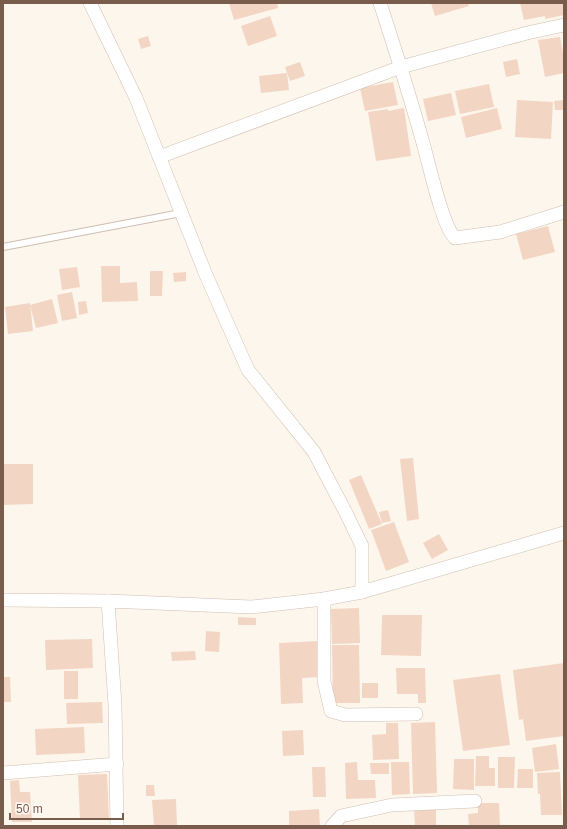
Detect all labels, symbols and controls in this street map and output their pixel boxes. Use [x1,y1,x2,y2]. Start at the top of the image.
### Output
scale bar [10,795,123,821]
text: 50 m [16,802,43,816]

